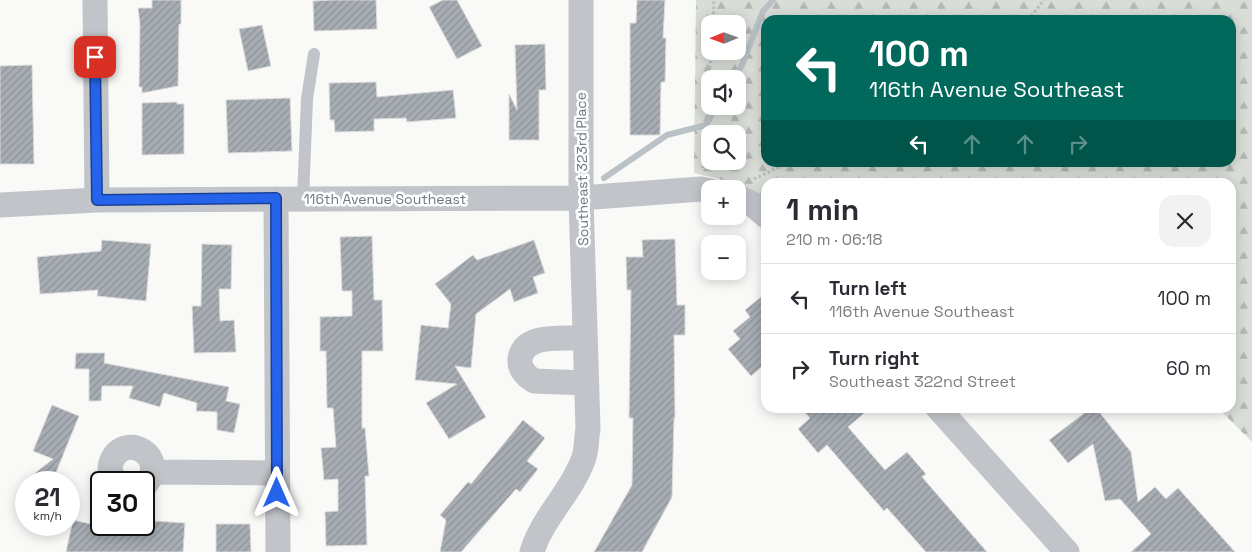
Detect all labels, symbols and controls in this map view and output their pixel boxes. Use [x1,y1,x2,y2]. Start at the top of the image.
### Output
north arrow [701,15,746,60]
map controls [701,15,746,280]
text: 100 m [869,32,969,76]
icon: left [786,35,851,100]
pin [74,36,116,78]
icon: arrive [81,43,109,71]
button: sound [701,70,746,115]
text: 116th Avenue Southeast [869,75,1124,103]
street label: Southeast 323rd Place [572,92,592,246]
button: search [701,125,746,170]
icon: left [905,130,933,158]
icon: ahead [958,130,986,158]
icon: ahead [1011,130,1039,158]
icon: right [1064,130,1092,158]
button: + [701,180,746,225]
street label: 116th Avenue Southeast [304,190,466,208]
text: 1 min [786,190,859,229]
button: close [1159,195,1211,247]
text: 210 m · 06:18 [786,229,882,250]
button: − [701,235,746,280]
text: Turn left [829,276,907,301]
icon: left [786,285,814,313]
text: 100 m [1157,286,1211,311]
text: 116th Avenue Southeast [829,301,1015,322]
text: Turn right [829,346,919,371]
icon: right [786,355,814,383]
text: 60 m [1166,356,1211,381]
text: Southeast 322nd Street [829,371,1016,392]
position arrow [250,466,302,518]
speed limit sign: 30 [90,471,155,536]
text: 21 [34,481,61,513]
text: km/h [33,508,62,524]

